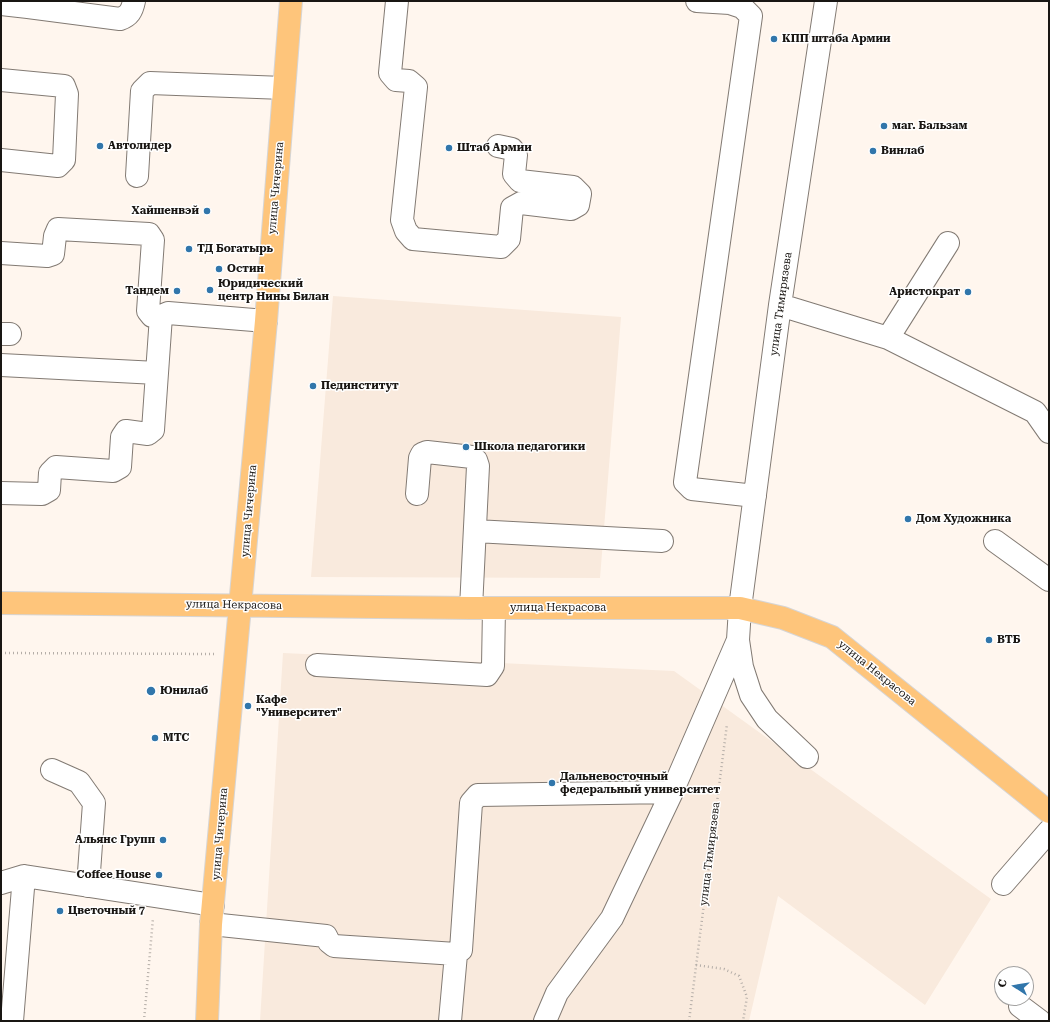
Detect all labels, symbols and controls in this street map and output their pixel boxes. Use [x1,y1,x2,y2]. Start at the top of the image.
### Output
place label: КПП штаба Армии [782,32,891,46]
marker: КПП штаба Армии [769,34,779,44]
place label: маг. Бальзам [892,119,967,133]
marker: маг. Бальзам [879,121,889,131]
place label: Автолидер [108,139,172,153]
marker: Автолидер [95,141,105,151]
street label: улица Чичерина [265,141,287,235]
place label: Штаб Армии [457,141,532,155]
marker: Штаб Армии [444,143,454,153]
place label: Винлаб [881,144,924,158]
marker: Винлаб [868,146,878,156]
place label: Хайшенвэй [132,204,199,218]
marker: Хайшенвэй [202,206,212,216]
place label: ТД Богатырь [197,242,273,256]
marker: ТД Богатырь [184,244,194,254]
street label: улица Тимирязева [767,251,795,357]
place label: Остин [227,262,264,276]
marker: Остин [214,264,224,274]
place label: Юридический центр Нины Билан [218,277,329,303]
place label: Тандем [125,284,169,298]
marker: Юридический центр Нины Билан [205,285,215,295]
place label: Аристократ [889,285,960,299]
marker: Тандем [172,286,182,296]
marker: Аристократ [963,287,973,297]
place label: Пединститут [321,379,399,393]
marker: Пединститут [308,381,318,391]
place label: Школа педагогики [474,440,585,454]
marker: Школа педагогики [461,442,471,452]
street label: улица Чичерина [238,464,260,558]
place label: Дом Художника [916,512,1011,526]
marker: Дом Художника [903,514,913,524]
street label: улица Некрасова [186,598,282,612]
street label: улица Некрасова [510,601,606,615]
place label: ВТБ [997,633,1020,647]
marker: ВТБ [984,635,994,645]
street label: улица Некрасова [835,638,919,708]
place label: Юнилаб [160,684,208,698]
marker: Юнилаб [145,685,157,697]
place label: Кафе "Университет" [256,693,342,719]
marker: Кафе "Университет" [243,701,253,711]
place label: МТС [163,731,189,745]
marker: МТС [150,733,160,743]
place label: Дальневосточный федеральный университет [560,770,720,796]
marker: Дальневосточный федеральный университет [547,778,557,788]
street label: улица Чичерина [209,787,231,881]
street label: улица Тимирязева [697,801,723,907]
place label: Альянс Групп [75,833,155,847]
marker: Альянс Групп [158,835,168,845]
place label: Coffee House [77,868,151,882]
marker: Coffee House [154,870,164,880]
place label: Цветочный 7 [68,904,145,918]
marker: Цветочный 7 [55,906,65,916]
north arrow [994,966,1034,1006]
text: С [996,978,1010,989]

